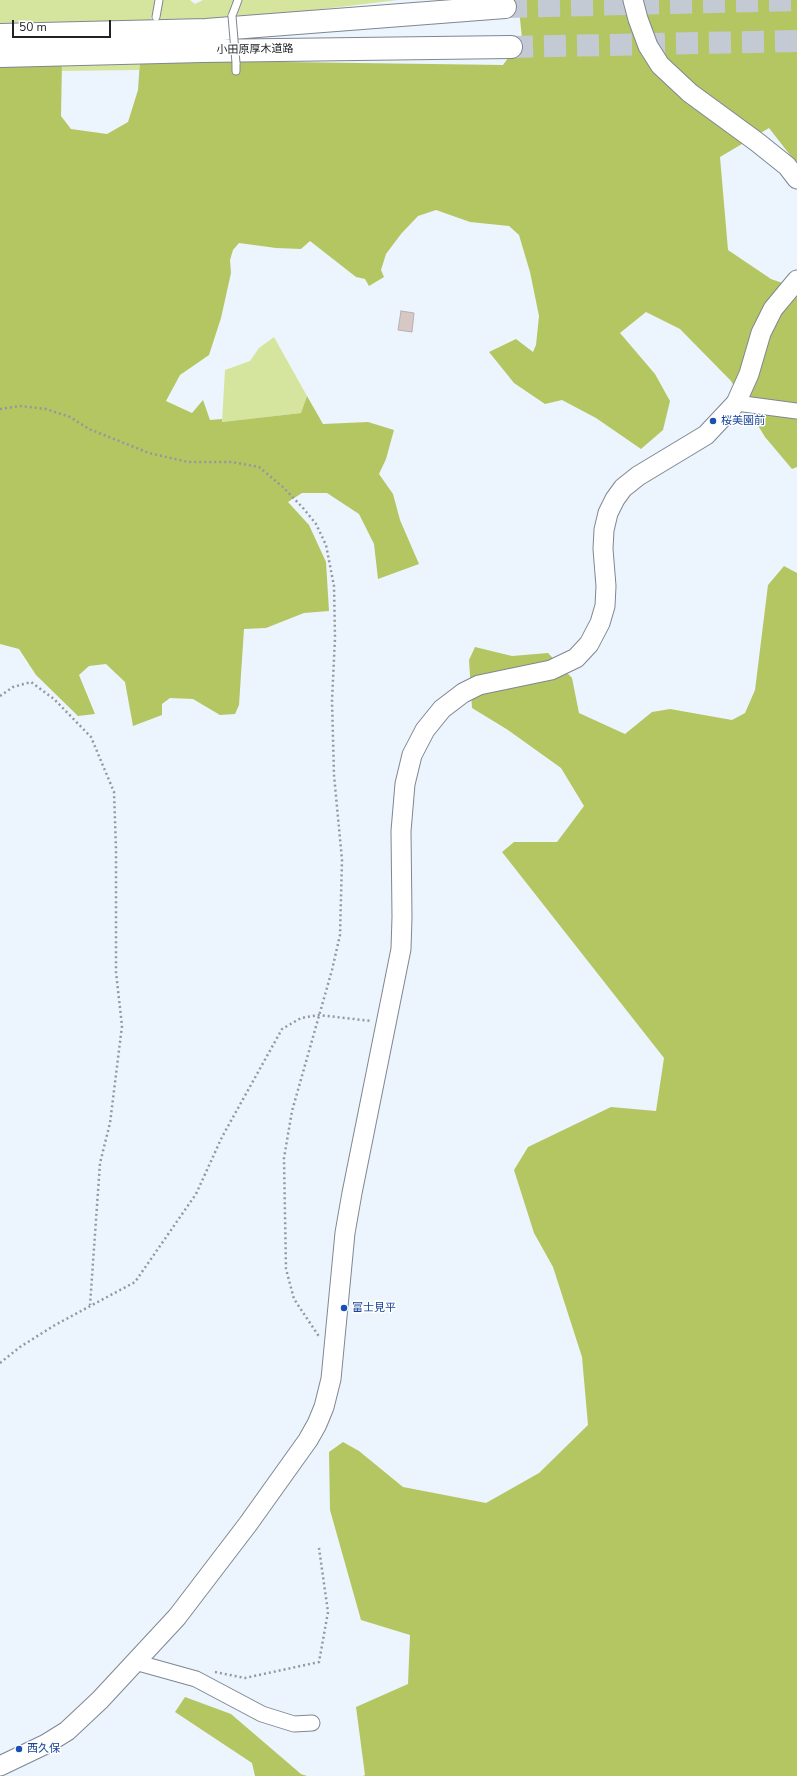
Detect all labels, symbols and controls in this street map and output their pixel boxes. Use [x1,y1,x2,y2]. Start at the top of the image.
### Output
scale bar [14,12,113,38]
text: 50 m [19,19,47,35]
street label: 小田原厚木道路 [216,43,294,57]
place label: 桜美園前 [721,414,765,428]
marker: 桜美園前 [708,416,718,426]
place label: 富士見平 [352,1301,396,1315]
marker: 富士見平 [339,1303,349,1313]
place label: 西久保 [27,1742,60,1756]
marker: 西久保 [14,1744,24,1754]

